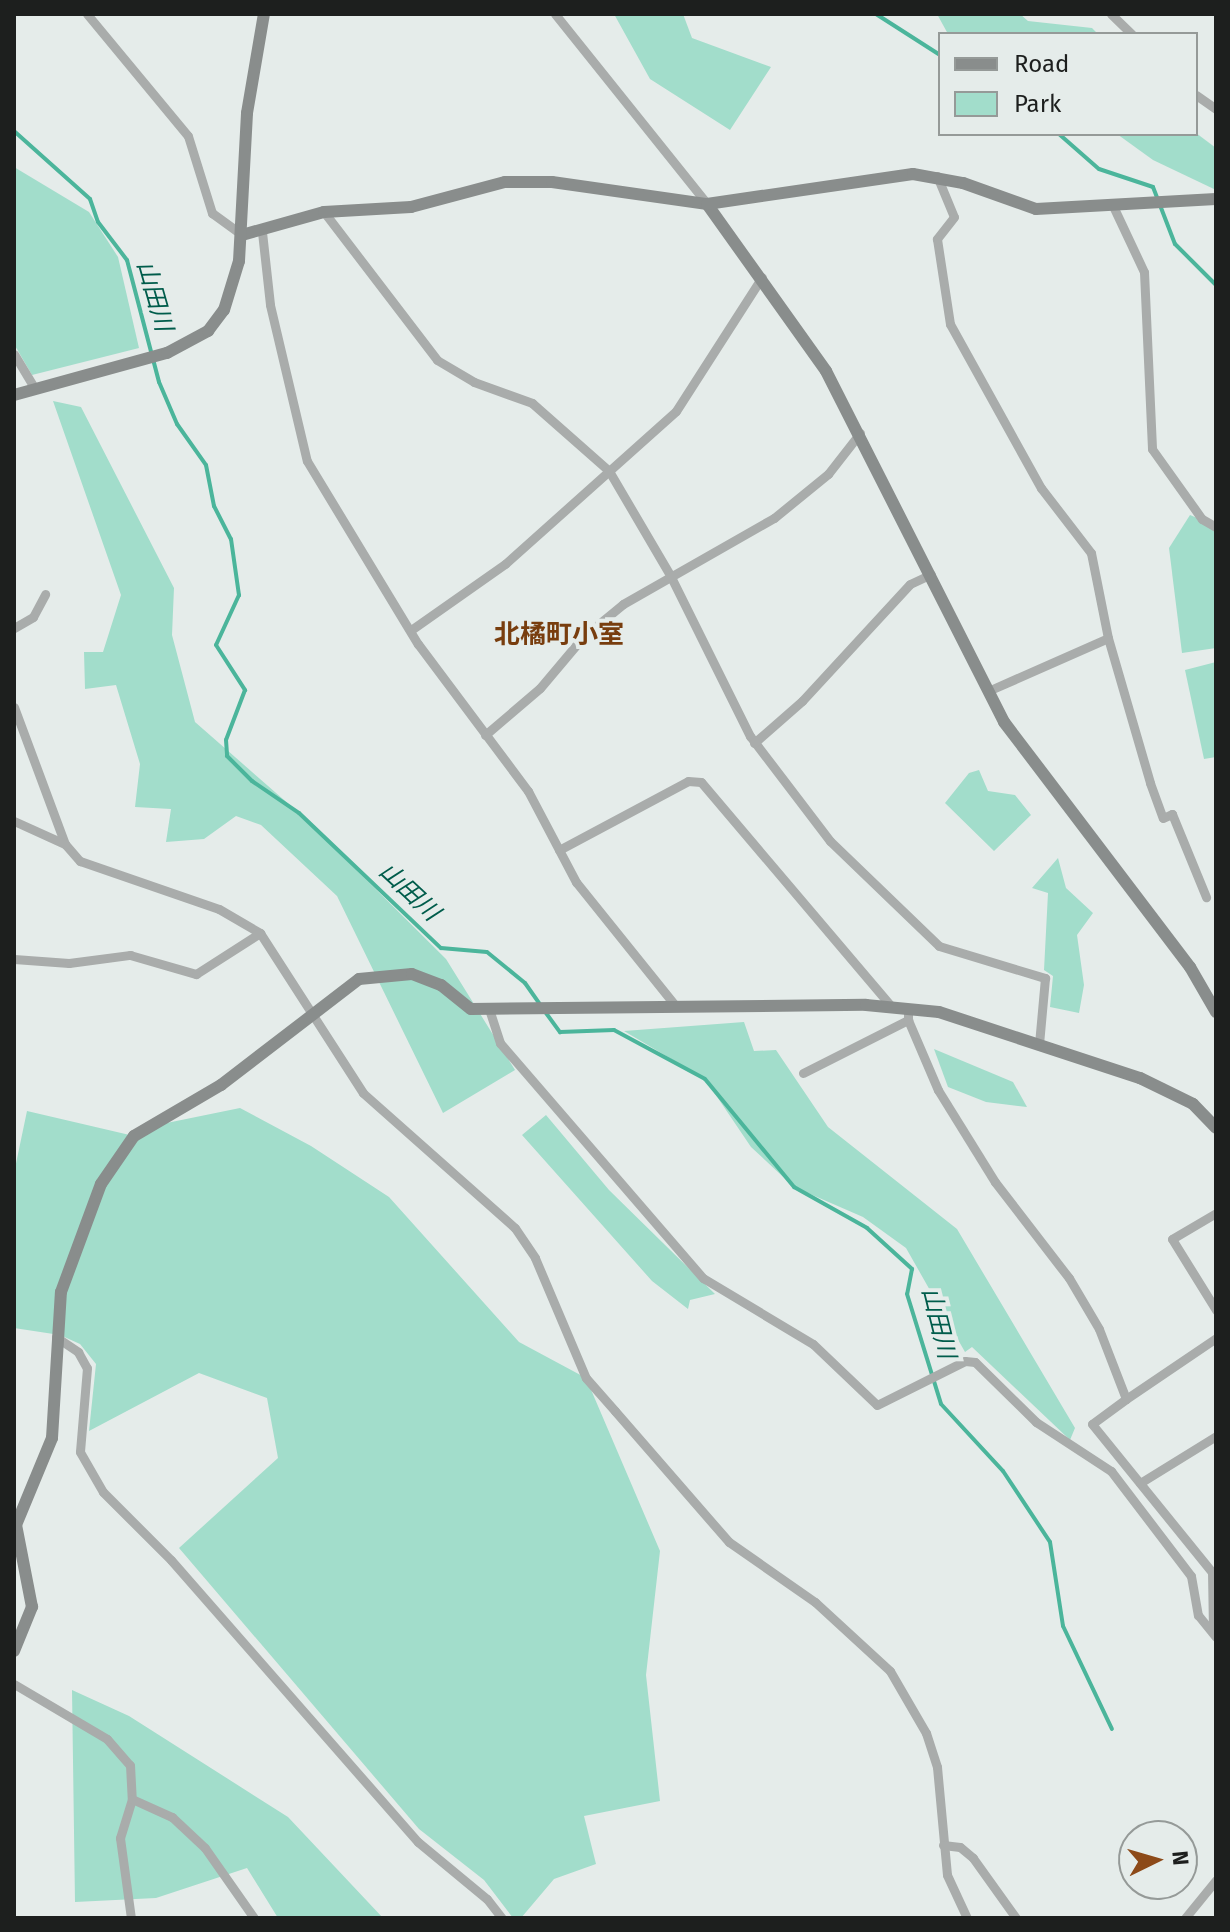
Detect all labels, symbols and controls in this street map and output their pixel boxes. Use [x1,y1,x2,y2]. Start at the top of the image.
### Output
legend [938,32,1198,136]
text: Road [1014,50,1069,78]
text: Park [1014,90,1061,118]
water label: 山田川 [130,257,178,335]
district label: 北橘町小室 [494,619,624,651]
water label: 山田川 [373,857,445,927]
water label: 山田川 [915,1285,961,1361]
north arrow [1118,1820,1198,1900]
text: N [1166,1850,1194,1866]

